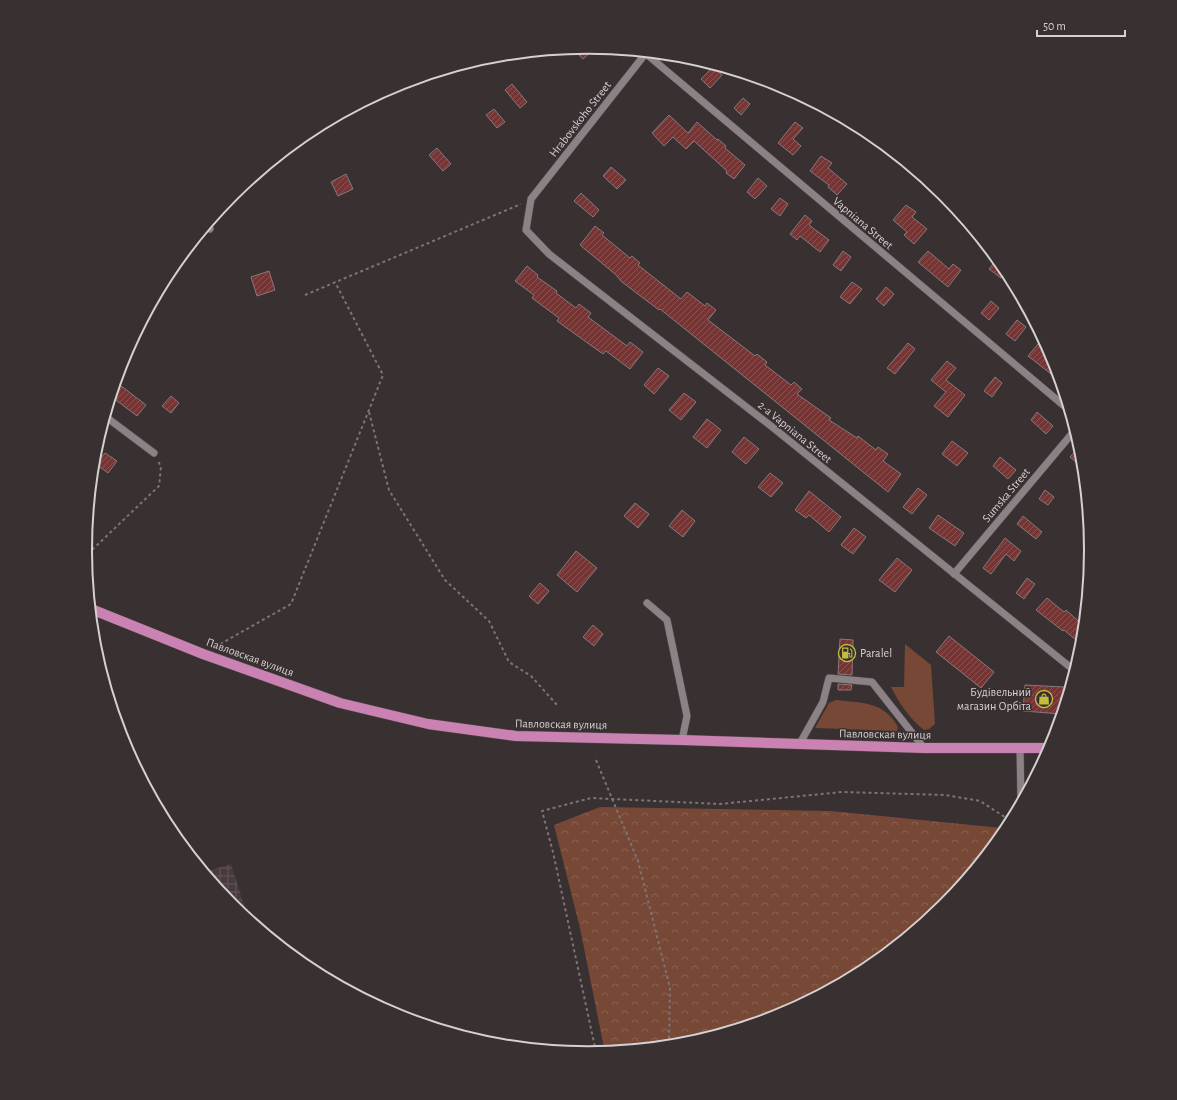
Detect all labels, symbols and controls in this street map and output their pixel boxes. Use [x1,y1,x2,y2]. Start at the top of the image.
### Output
scale bar [1037,12,1125,38]
text: 50 m [1043,20,1066,32]
street label: Hrabovskoho Street [547,79,613,159]
street label: Vapniana Street [831,195,895,252]
street label: 2-a Vapniana Street [756,399,834,465]
street label: Sumska Street [980,465,1032,524]
street label: Павловская вулиця [204,636,296,679]
fuel station icon: Paralel [837,643,857,663]
place label: Paralel [860,647,892,659]
place label: Будівельний магазин Орбіта [957,686,1032,712]
shop icon: Будівельний магазин Орбіта [1034,689,1054,709]
street label: Павловская вулиця [515,717,607,732]
street label: Павловская вулиця [839,727,931,742]

